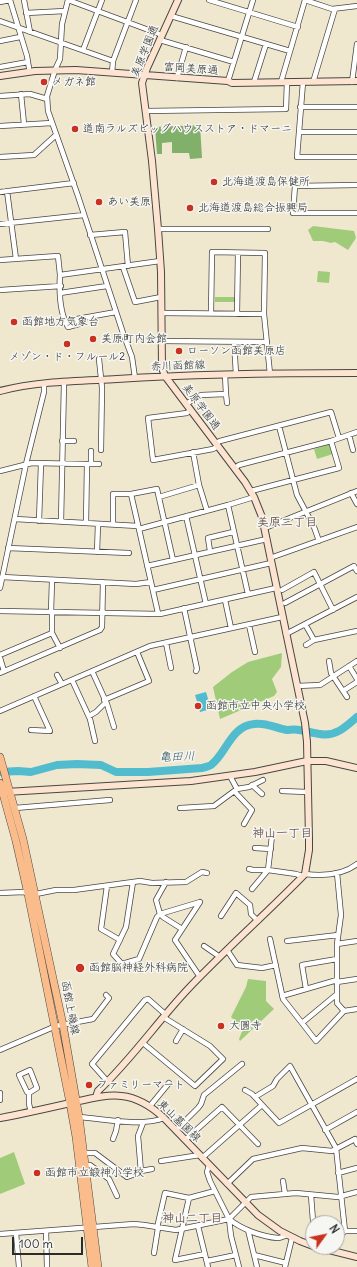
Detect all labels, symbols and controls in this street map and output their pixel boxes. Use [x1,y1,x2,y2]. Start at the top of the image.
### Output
street label: 美原学園通 [129,23,161,79]
street label: 富岡美原通 [163,60,219,78]
place label: メガネ館 [52,75,96,89]
marker: メガネ館 [39,77,49,87]
place label: 道南ラルズビッグハウスストア・ドマーニ [83,122,292,136]
marker: 道南ラルズビッグハウスストア・ドマーニ [70,124,80,134]
place label: 北海道渡島保健所 [222,175,310,189]
marker: 北海道渡島保健所 [209,177,219,187]
place label: あい美原 [107,195,151,209]
marker: あい美原 [94,197,104,207]
place label: 北海道渡島総合振興局 [198,201,308,215]
marker: 北海道渡島総合振興局 [185,203,195,213]
place label: 函館地方気象台 [22,315,99,329]
marker: 函館地方気象台 [9,317,19,327]
place label: 美原町内会館 [101,332,167,346]
marker: 美原町内会館 [88,334,98,344]
marker: メゾン・ド・フルール2 [62,339,72,349]
place label: ローソン函館美原店 [187,344,286,358]
marker: ローソン函館美原店 [174,346,184,356]
place label: メゾン・ド・フルール2 [9,350,125,364]
street label: 赤川函館線 [150,358,206,374]
street label: 美原学園通 [179,381,223,433]
district label: 美原二丁目 [257,516,317,530]
place label: 函館市立中央小学校 [206,699,305,713]
marker: 函館市立中央小学校 [193,701,203,711]
water label: 亀田川 [159,749,195,765]
district label: 神山一丁目 [252,827,312,841]
place label: 函館脳神経外科病院 [89,961,188,975]
marker: 函館脳神経外科病院 [74,962,86,974]
street label: 函館上磯線 [58,980,82,1036]
place label: 大圓寺 [229,1019,262,1033]
marker: 大圓寺 [216,1021,226,1031]
place label: ファミリーマート [97,1078,185,1092]
marker: ファミリーマート [84,1080,94,1090]
street label: 東山墓園線 [155,1097,203,1145]
place label: 函館市立鍛神小学校 [45,1166,144,1180]
marker: 函館市立鍛神小学校 [32,1168,42,1178]
district label: 神山二丁目 [162,1212,222,1226]
north arrow [305,1215,345,1255]
text: N [326,1222,342,1236]
scale bar [14,1229,85,1255]
text: 100 m [19,1236,53,1251]

